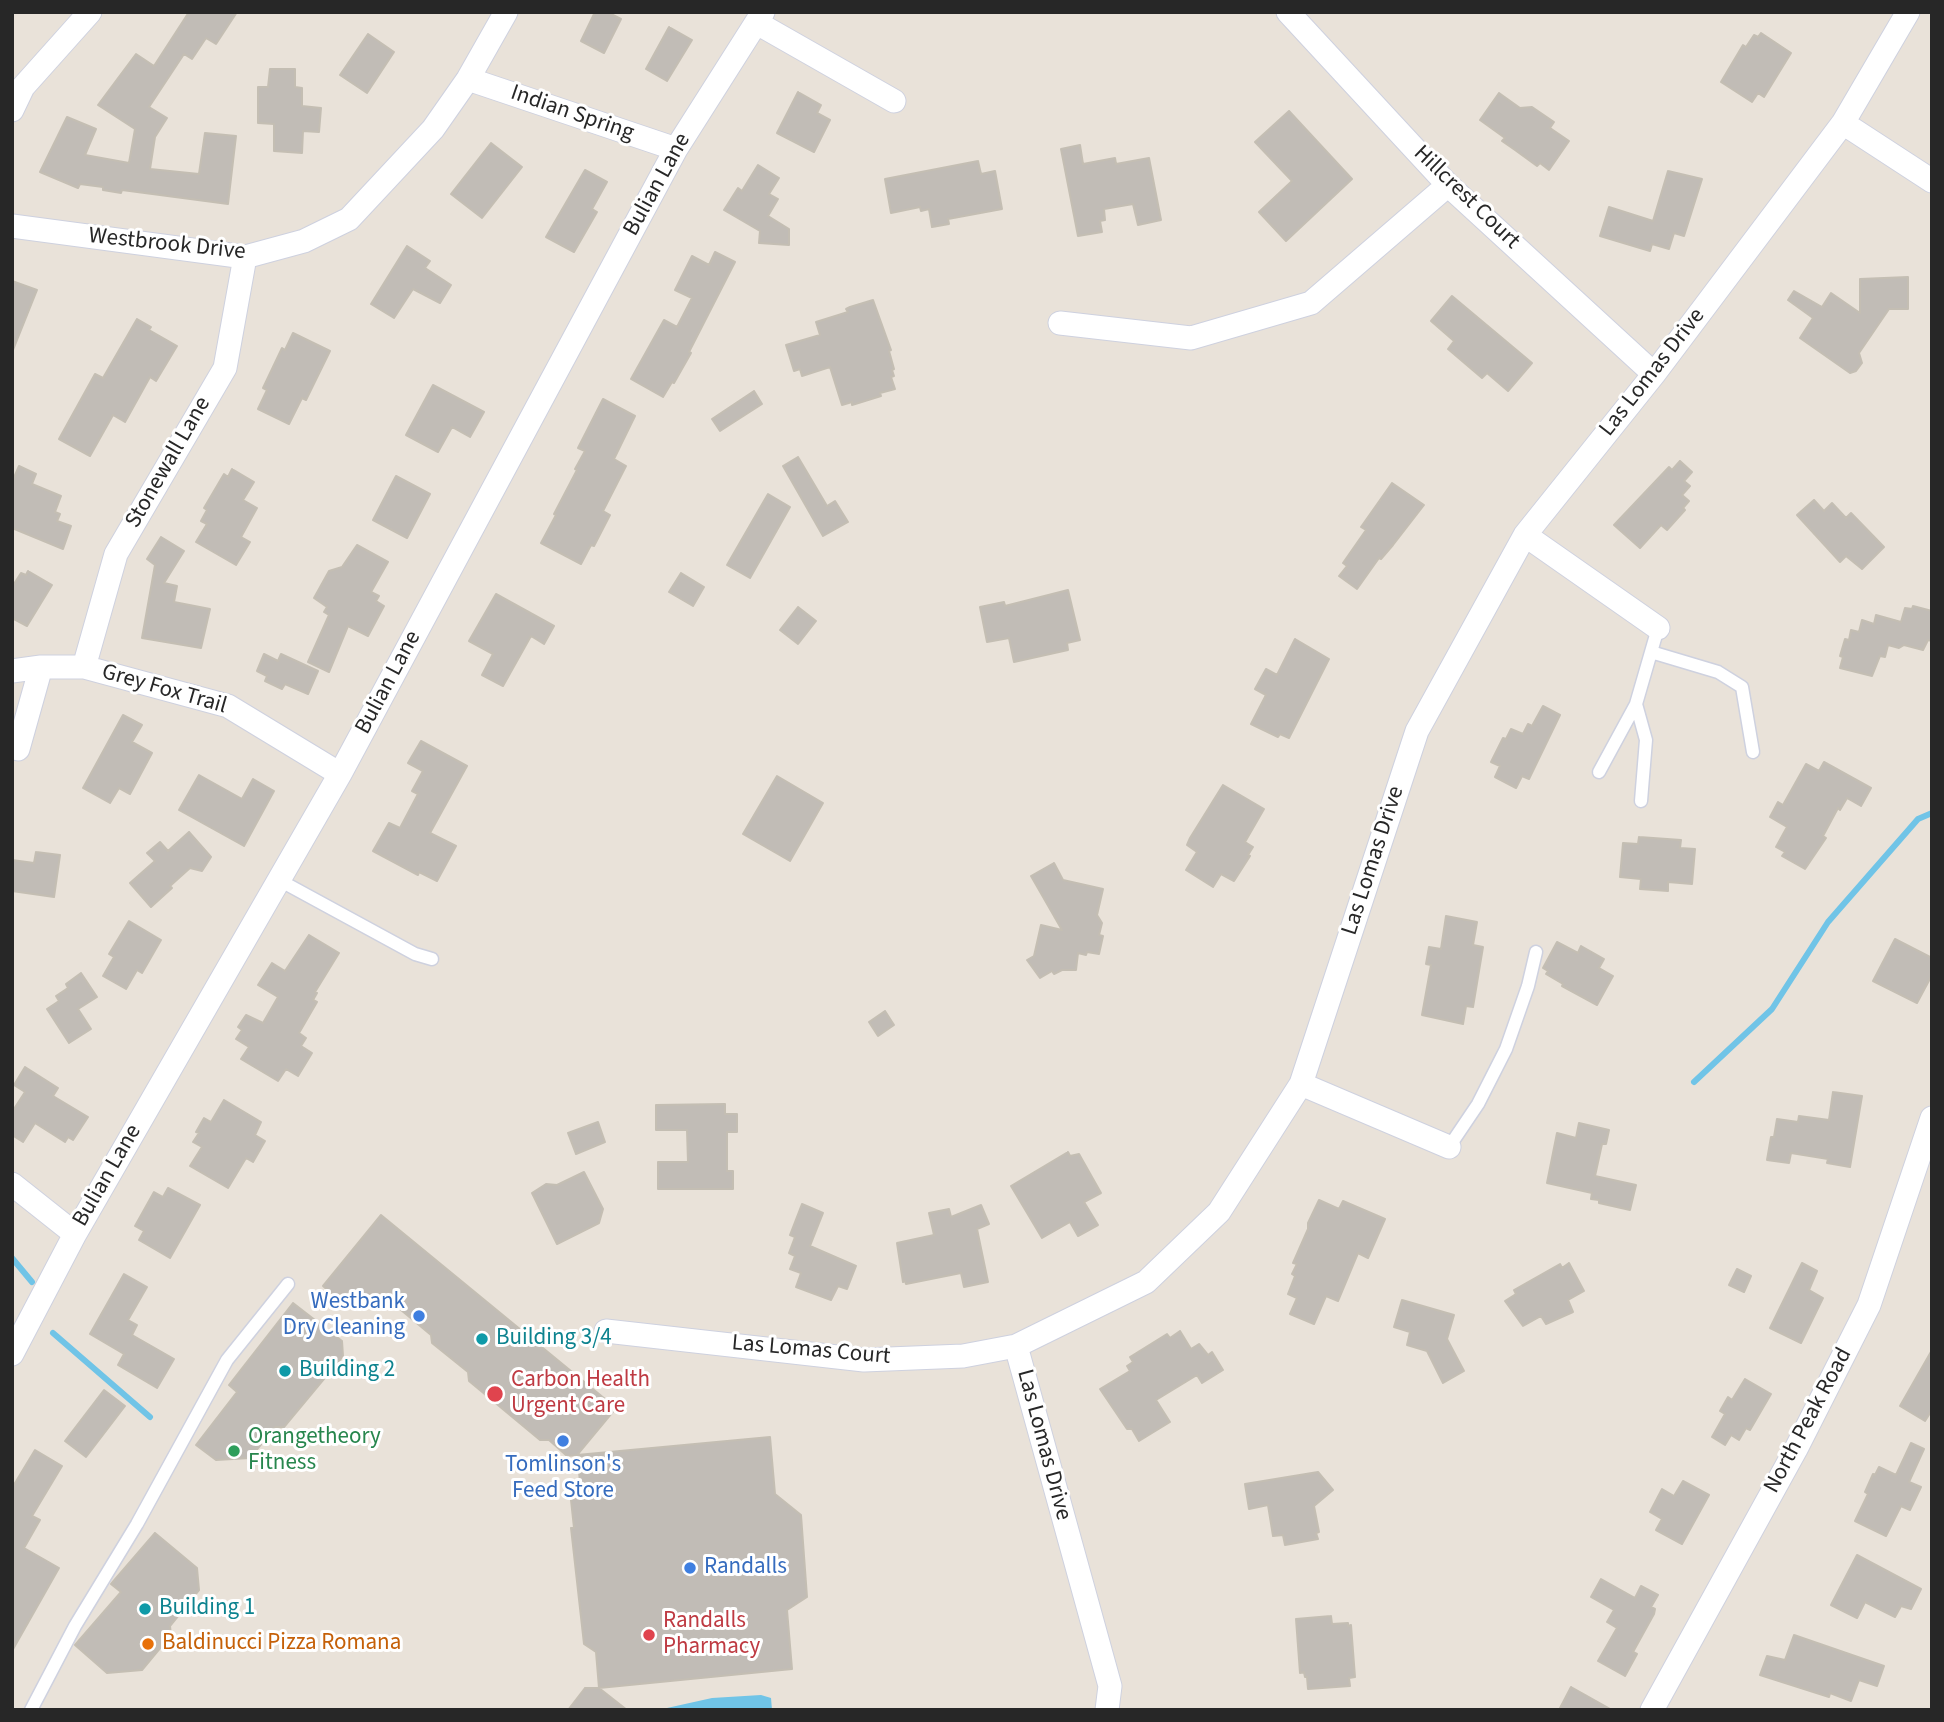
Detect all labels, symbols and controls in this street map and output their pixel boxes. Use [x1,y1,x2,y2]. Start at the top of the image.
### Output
street label: Indian Spring [507,80,637,148]
street label: Bulian Lane [619,129,697,241]
street label: Hillcrest Court [1407,140,1525,256]
street label: Westbrook Drive [87,223,247,267]
street label: Las Lomas Drive [1594,303,1712,443]
street label: Stonewall Lane [120,393,218,533]
street label: Bulian Lane [350,627,428,739]
street label: Grey Fox Trail [98,659,230,721]
street label: Las Lomas Drive [1337,783,1411,939]
street label: Bulian Lane [68,1120,148,1232]
place label: Westbank Dry Cleaning [283,1289,405,1343]
marker: Westbank Dry Cleaning [411,1308,427,1324]
place label: Building 3/4 [496,1325,612,1353]
street label: Las Lomas Court [731,1330,891,1372]
marker: Building 3/4 [474,1331,490,1347]
street label: North Peak Road [1759,1344,1859,1498]
place label: Building 2 [299,1357,395,1385]
marker: Building 2 [277,1363,293,1379]
place label: Carbon Health Urgent Care [511,1367,650,1421]
street label: Las Lomas Drive [1010,1367,1076,1523]
marker: Carbon Health Urgent Care [485,1384,505,1404]
place label: Orangetheory Fitness [248,1424,381,1478]
marker: Tomlinson's Feed Store [555,1433,571,1449]
marker: Orangetheory Fitness [226,1443,242,1459]
place label: Tomlinson's Feed Store [505,1452,621,1506]
place label: Randalls [704,1554,787,1582]
marker: Randalls [682,1560,698,1576]
place label: Building 1 [159,1595,255,1623]
marker: Building 1 [137,1601,153,1617]
place label: Randalls Pharmacy [663,1608,760,1662]
marker: Randalls Pharmacy [641,1627,657,1643]
place label: Baldinucci Pizza Romana [162,1630,401,1658]
marker: Baldinucci Pizza Romana [140,1636,156,1652]

